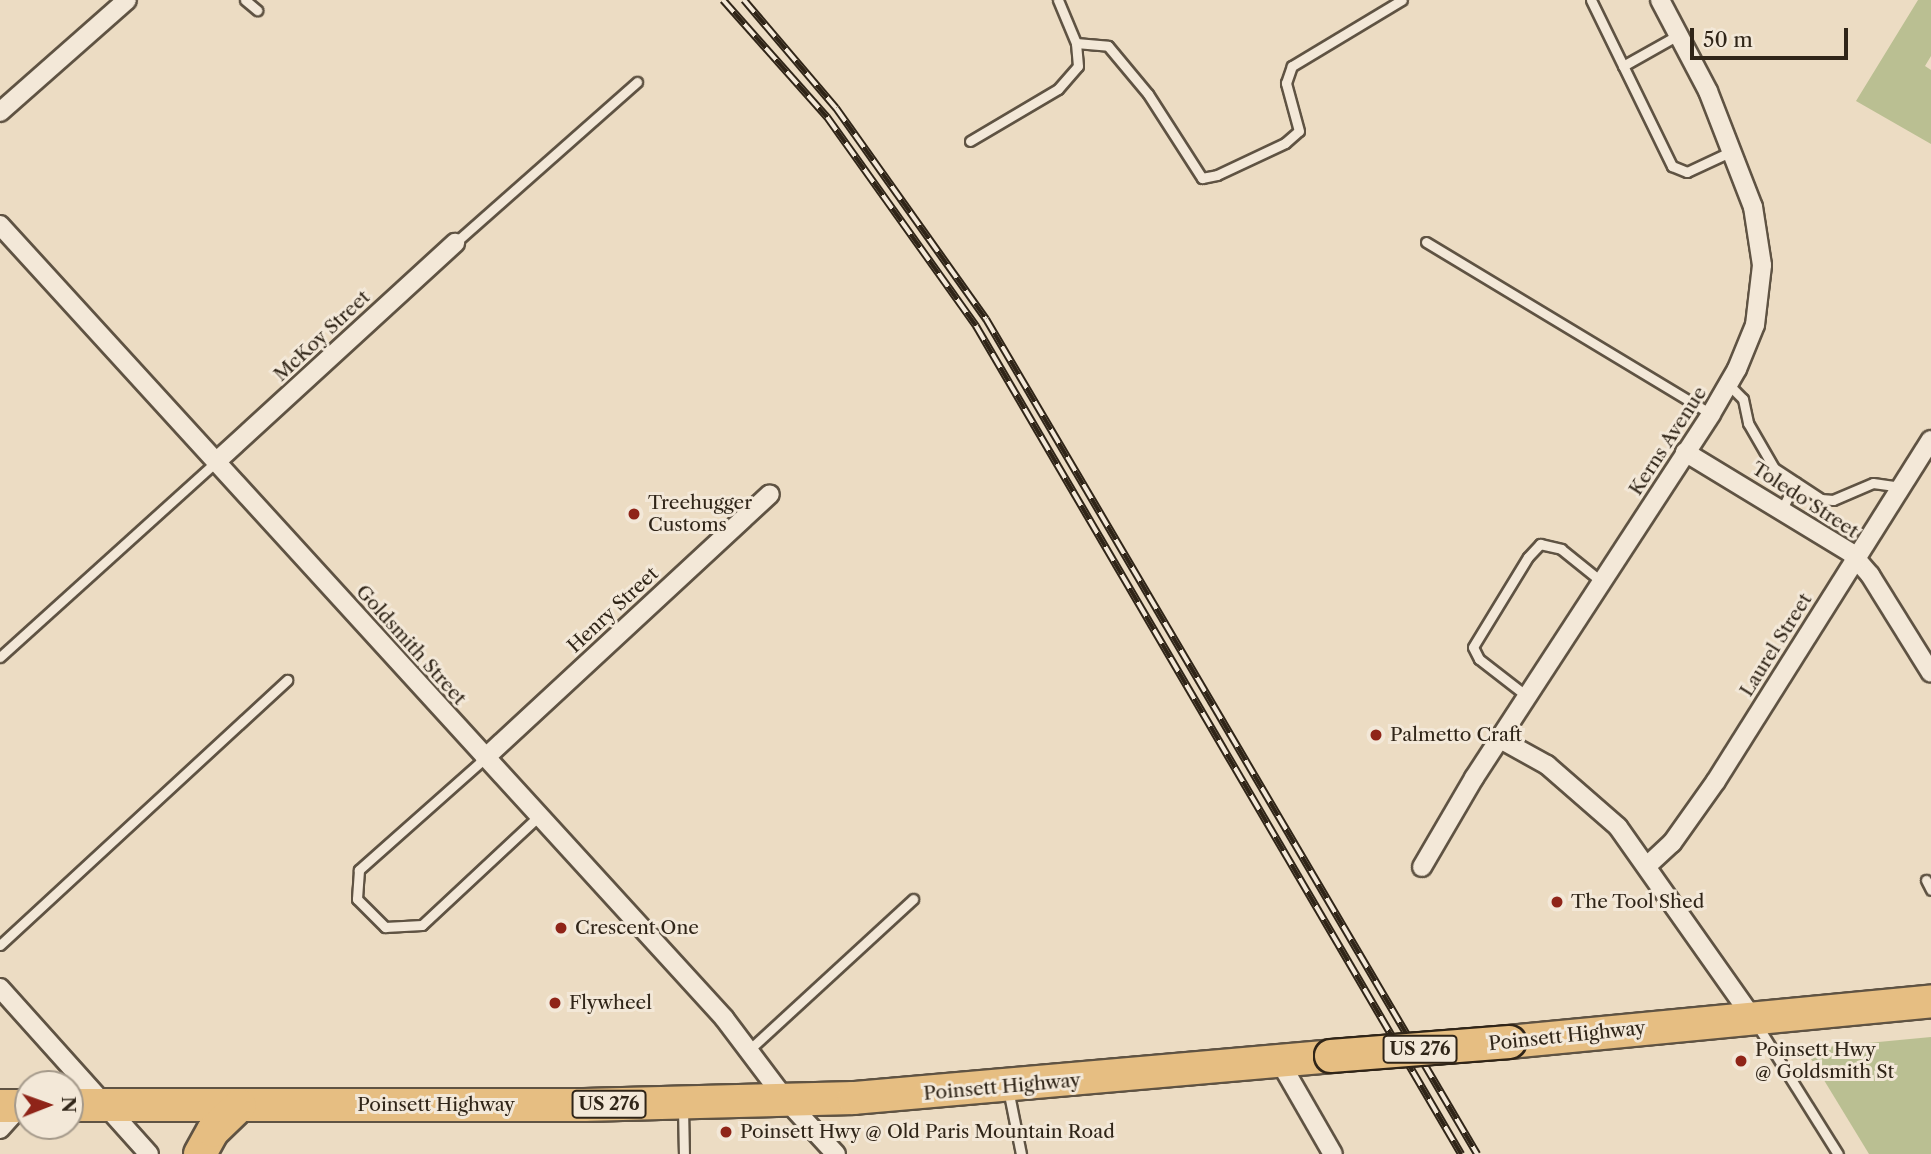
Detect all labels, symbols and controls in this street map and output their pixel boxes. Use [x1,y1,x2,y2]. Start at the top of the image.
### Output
scale bar [1693,14,1850,58]
text: 50 m [1703,27,1753,52]
street label: McKoy Street [269,286,375,386]
street label: Kerns Avenue [1624,382,1712,500]
street label: Toledo Street [1747,457,1863,543]
place label: Treehugger Customs [648,492,752,536]
marker: Treehugger Customs [626,506,642,522]
street label: Henry Street [563,562,663,658]
street label: Goldsmith Street [351,580,471,710]
street label: Laurel Street [1735,589,1817,701]
place label: Palmetto Craft [1390,724,1522,746]
marker: Palmetto Craft [1368,727,1384,743]
place label: The Tool Shed [1571,891,1705,913]
marker: The Tool Shed [1549,894,1565,910]
place label: Crescent One [575,917,699,939]
marker: Crescent One [553,920,569,936]
place label: Flywheel [569,992,652,1014]
marker: Flywheel [547,995,563,1011]
street label: Poinsett Highway [1487,1016,1647,1056]
road number: US 276 [1382,1034,1458,1064]
place label: Poinsett Hwy @ Goldsmith St [1755,1039,1894,1083]
marker: Poinsett Hwy @ Goldsmith St [1733,1053,1749,1069]
street label: Poinsett Highway [923,1069,1081,1105]
north arrow [14,1070,84,1140]
road number: US 276 [570,1090,648,1119]
street label: Poinsett Highway [357,1094,515,1116]
text: N [57,1096,80,1113]
place label: Poinsett Hwy @ Old Paris Mountain Road [740,1121,1115,1143]
marker: Poinsett Hwy @ Old Paris Mountain Road [718,1124,734,1140]

